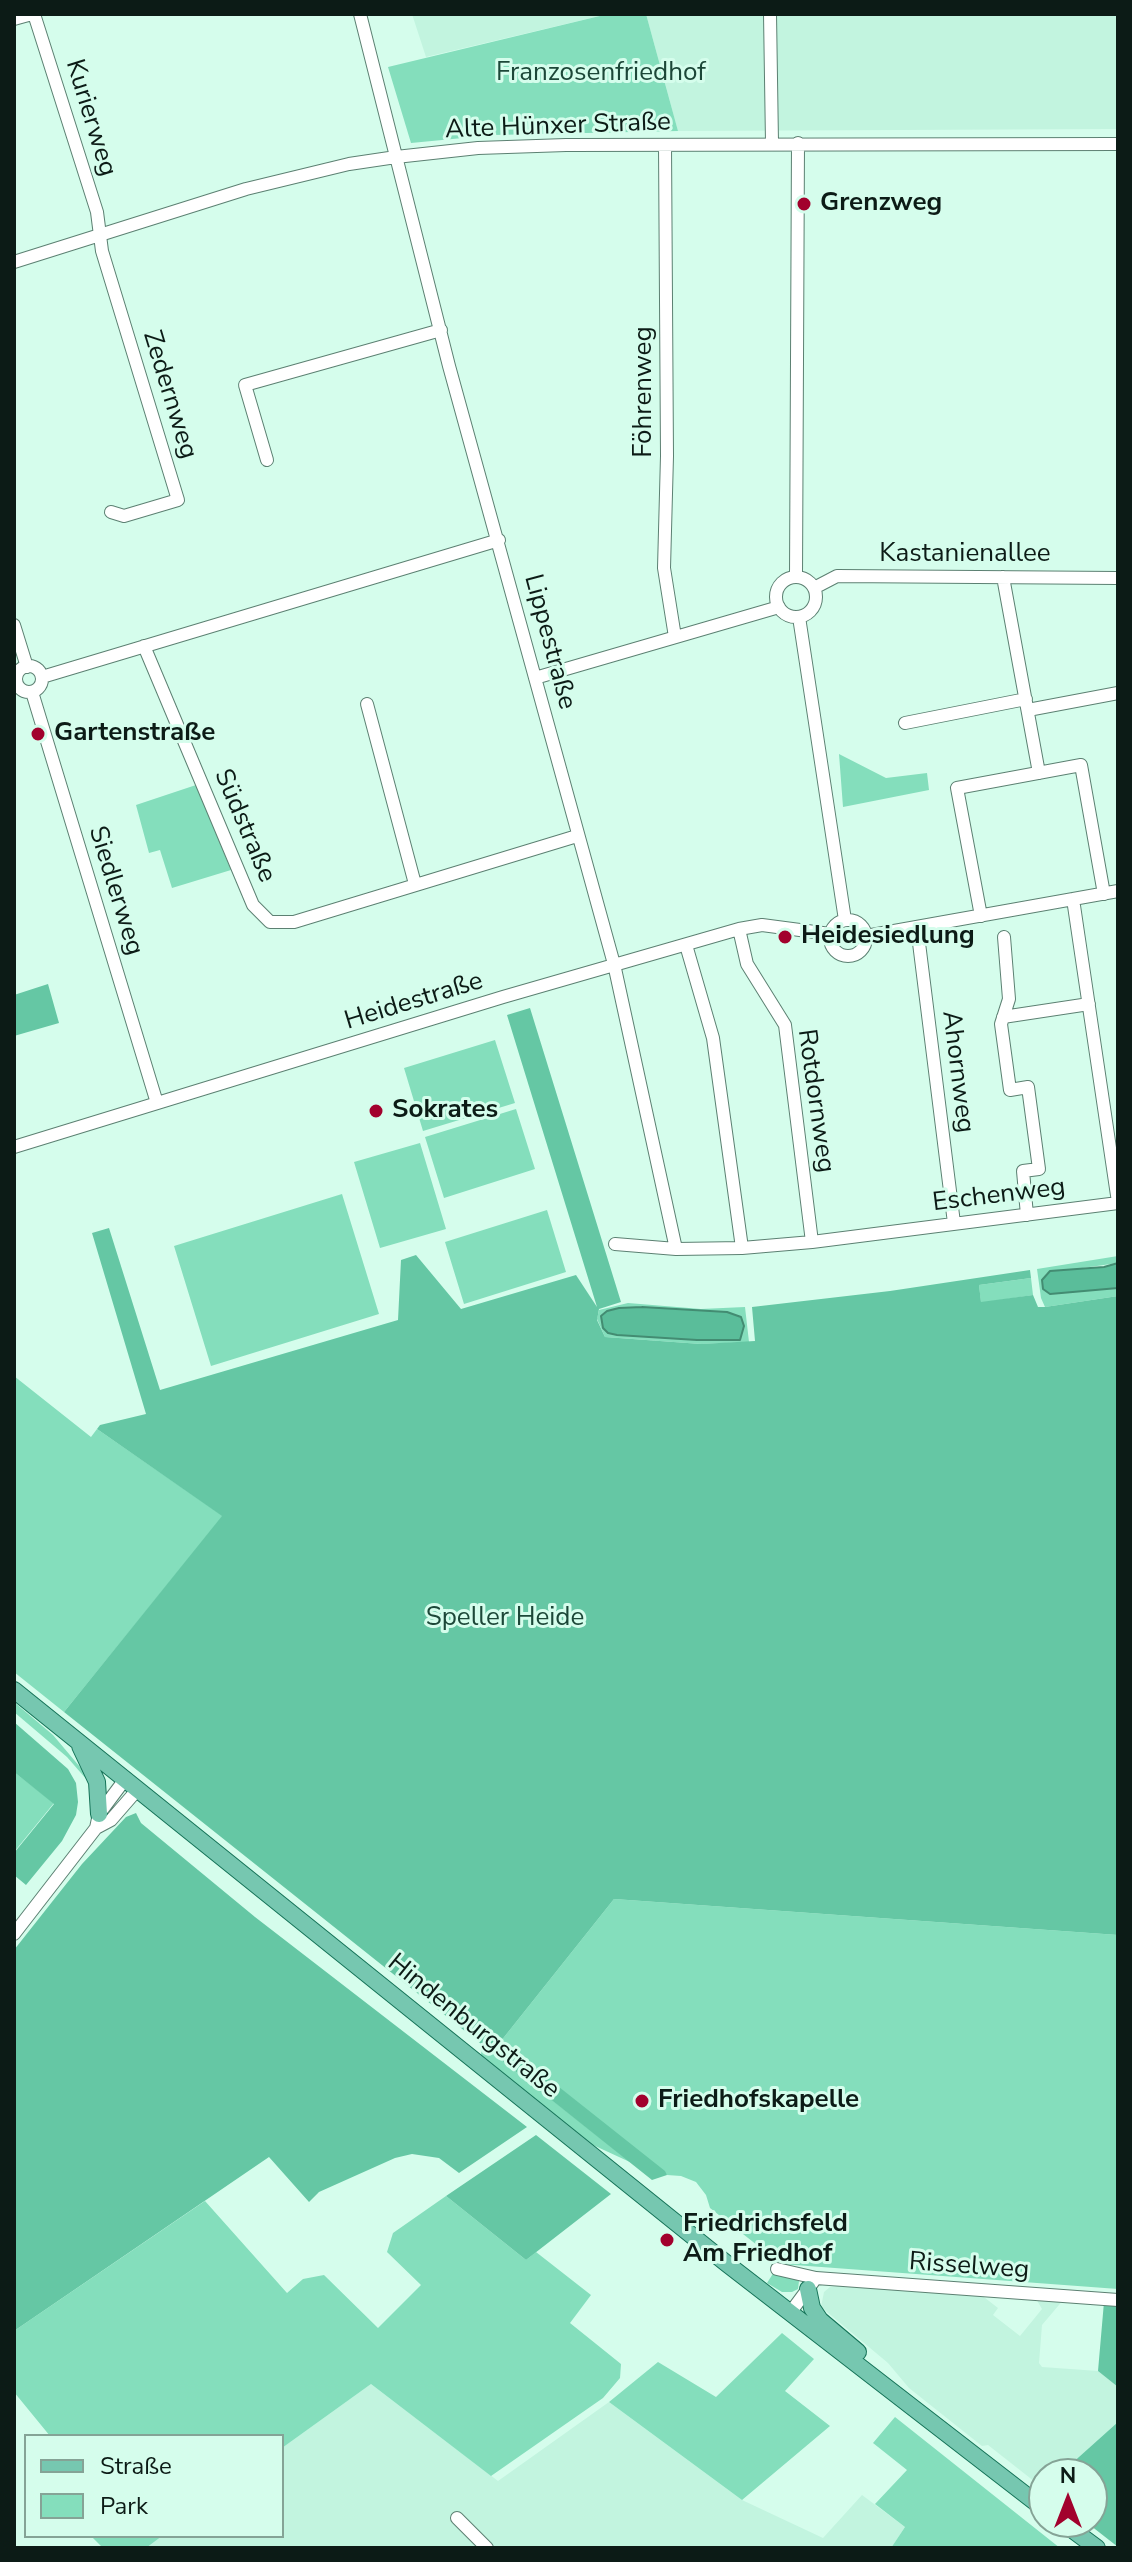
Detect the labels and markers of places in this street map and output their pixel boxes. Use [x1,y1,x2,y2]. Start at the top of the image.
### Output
place label: Grenzweg [820,188,942,220]
marker: Grenzweg [795,195,813,213]
place label: Gartenstraße [54,718,215,750]
marker: Gartenstraße [29,725,47,743]
place label: Heidesiedlung [801,921,975,953]
marker: Heidesiedlung [776,928,794,946]
place label: Sokrates [392,1095,498,1127]
marker: Sokrates [367,1102,385,1120]
place label: Friedhofskapelle [658,2085,859,2117]
marker: Friedhofskapelle [633,2092,651,2110]
place label: Friedrichsfeld Am Friedhof [683,2209,848,2270]
marker: Friedrichsfeld Am Friedhof [658,2231,676,2249]

